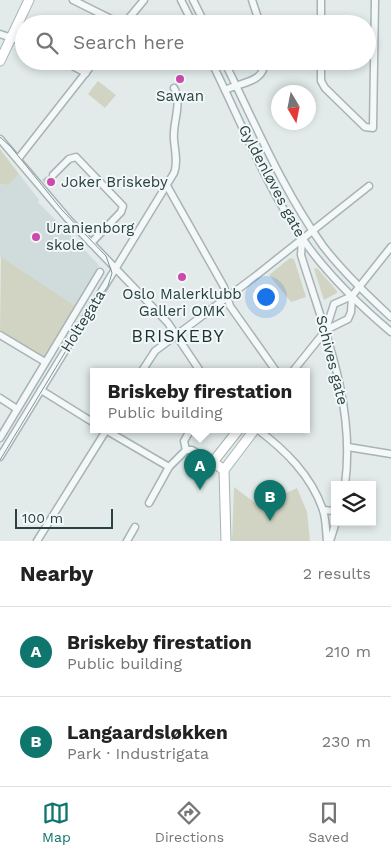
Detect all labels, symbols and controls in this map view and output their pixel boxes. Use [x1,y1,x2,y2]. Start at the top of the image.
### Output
search box [15,15,376,70]
icon: search [33,29,61,57]
text: Search here [73,31,184,54]
marker: Sawan [174,73,186,85]
north arrow [271,85,316,130]
place label: Sawan [156,87,204,105]
street label: Gyldenløves gate [235,122,309,240]
place label: Joker Briskeby [61,173,168,191]
marker: Joker Briskeby [45,176,57,188]
place label: Uranienborg skole [46,219,134,254]
marker: Uranienborg skole [30,231,42,243]
marker: Oslo Malerklubb Galleri OMK [176,271,188,283]
your location [253,284,279,310]
place label: Oslo Malerklubb Galleri OMK [122,285,242,320]
street label: Holtegata [57,286,109,355]
street label: Schives gate [312,313,352,407]
district label: BRISKEBY [131,325,225,346]
popup [90,368,310,433]
text: Briskeby firestation [108,380,292,403]
text: Public building [108,403,223,422]
pin: A [184,449,216,490]
pin: B [254,480,286,521]
map controls [331,481,376,526]
button: layers [331,481,376,526]
scale bar [15,506,112,529]
text: 100 m [22,510,63,526]
text: Nearby [20,561,93,586]
text: 2 results [303,564,371,583]
text: Briskeby firestation [67,631,252,654]
text: A [31,642,41,661]
text: 210 m [325,642,371,661]
text: Public building [67,654,182,673]
text: Langaardsløkken [67,721,228,744]
text: B [31,732,41,751]
text: 230 m [322,732,371,751]
text: Park · Industrigata [67,744,209,763]
tab: Map [42,799,71,845]
tab: Directions [155,799,224,845]
tab: Saved [308,799,349,845]

